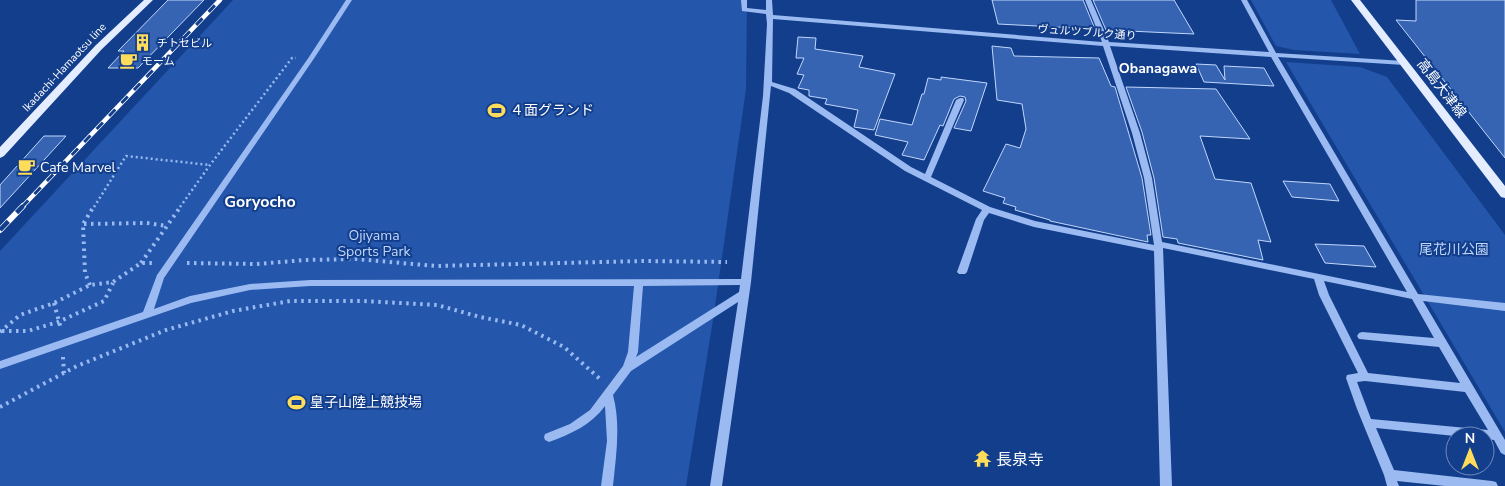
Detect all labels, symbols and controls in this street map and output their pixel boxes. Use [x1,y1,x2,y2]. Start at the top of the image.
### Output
street label: Ikadachi-Hamaotsu line [19,20,110,115]
street label: ヴュルツブルク通り [1037,22,1137,43]
building icon: チトセビル [133,33,153,53]
place label: チトセビル [157,36,212,51]
cafe icon: モーム [118,51,138,71]
place label: モーム [142,54,175,69]
street label: 高島大津線 [1413,55,1471,122]
district label: Obanagawa [1119,59,1197,78]
sports icon: ４面グランド [486,100,506,120]
place label: ４面グランド [510,101,594,120]
cafe icon: Cafe Marvel [16,157,36,177]
place label: Cafe Marvel [40,158,117,177]
district label: Goryocho [224,191,296,213]
park label: Ojiyama Sports Park [337,226,412,261]
park label: 尾花川公園 [1419,240,1489,259]
sports icon: 皇子山陸上競技場 [286,392,306,412]
place label: 皇子山陸上競技場 [310,393,422,412]
north arrow [1445,426,1495,476]
text: N [1465,429,1475,448]
temple icon: 長泉寺 [972,449,992,469]
place label: 長泉寺 [996,449,1044,471]

